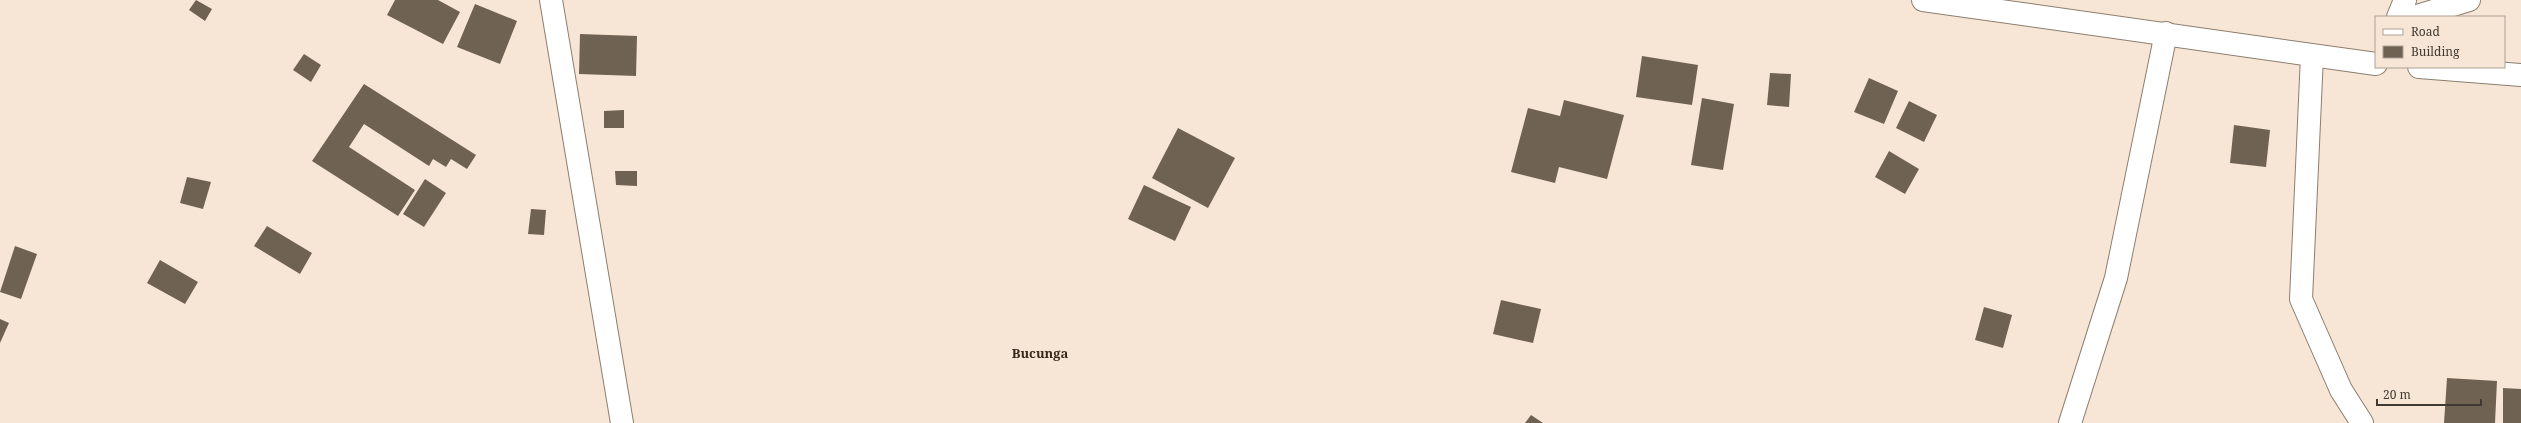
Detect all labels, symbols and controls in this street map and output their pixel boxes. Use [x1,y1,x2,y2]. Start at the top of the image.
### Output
legend [2375,16,2505,68]
text: Road [2411,23,2441,40]
text: Building [2411,43,2460,60]
district label: Bucunga [1012,344,1069,362]
scale bar [2377,381,2481,407]
text: 20 m [2383,386,2411,403]

